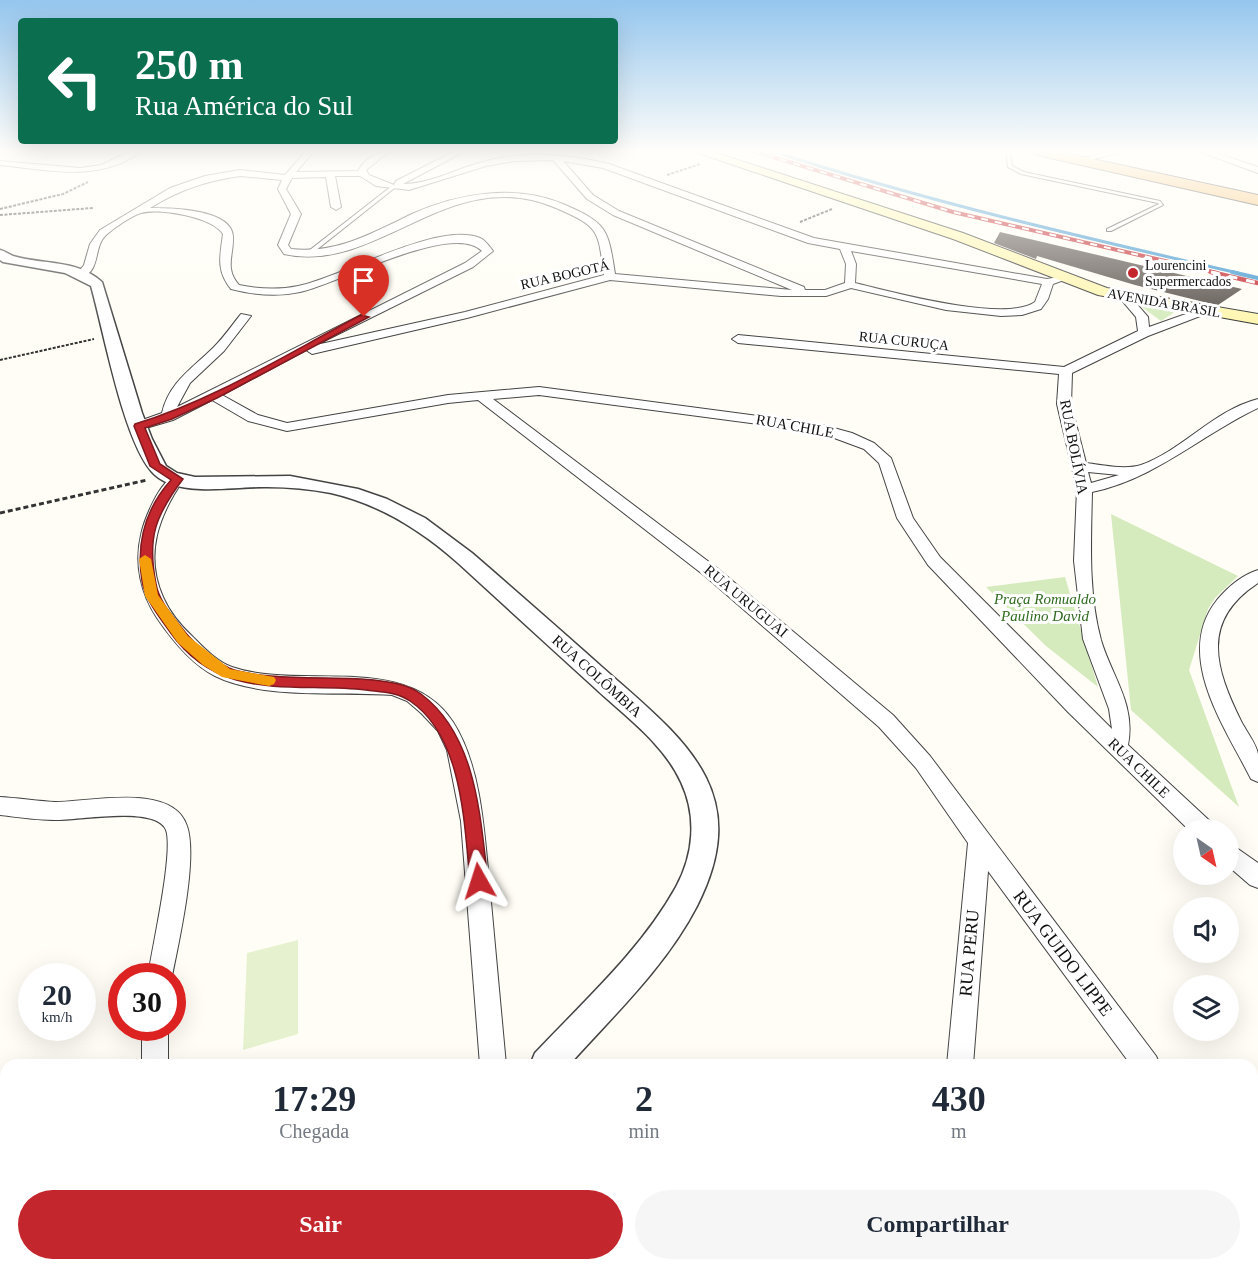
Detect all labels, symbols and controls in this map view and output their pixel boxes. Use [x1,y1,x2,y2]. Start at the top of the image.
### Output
icon: left [36,42,114,120]
text: 250 m [135,42,244,88]
text: Rua América do Sul [135,91,353,121]
pin [338,255,389,317]
street label: RUA BOGOTÁ [519,256,612,293]
place label: Lourencini Supermercados [1145,258,1231,289]
icon: arrive [347,264,380,297]
marker: Lourencini Supermercados [1126,266,1140,280]
street label: AVENIDA BRASIL [1106,286,1222,320]
street label: RUA CURUÇA [858,329,951,353]
street label: RUA BOLÍVIA [1057,398,1091,496]
street label: RUA CHILE [755,411,835,441]
street label: RUA URUGUAI [701,562,791,640]
park label: Praça Romualdo Paulino David [993,591,1097,624]
street label: RUA COLÔMBIA [549,632,645,720]
street label: RUA CHILE [1105,735,1173,801]
north arrow [1173,819,1239,885]
map controls [1173,819,1239,1041]
position arrow [447,849,511,913]
street label: RUA GUIDO LIPPE [1009,886,1117,1020]
button: sound [1173,897,1239,963]
street label: RUA PERU [955,909,983,997]
speed limit sign: 30 [108,963,186,1041]
button: layers [1173,975,1239,1041]
text: 20 [42,978,72,1011]
text: km/h [42,1009,72,1025]
text: 17:29 [272,1079,356,1119]
text: 2 [635,1079,653,1119]
text: 430 [932,1079,986,1119]
text: Chegada [279,1120,349,1142]
text: min [628,1120,660,1142]
text: m [951,1120,967,1142]
button: Sair [18,1190,623,1259]
button: Compartilhar [635,1190,1240,1259]

